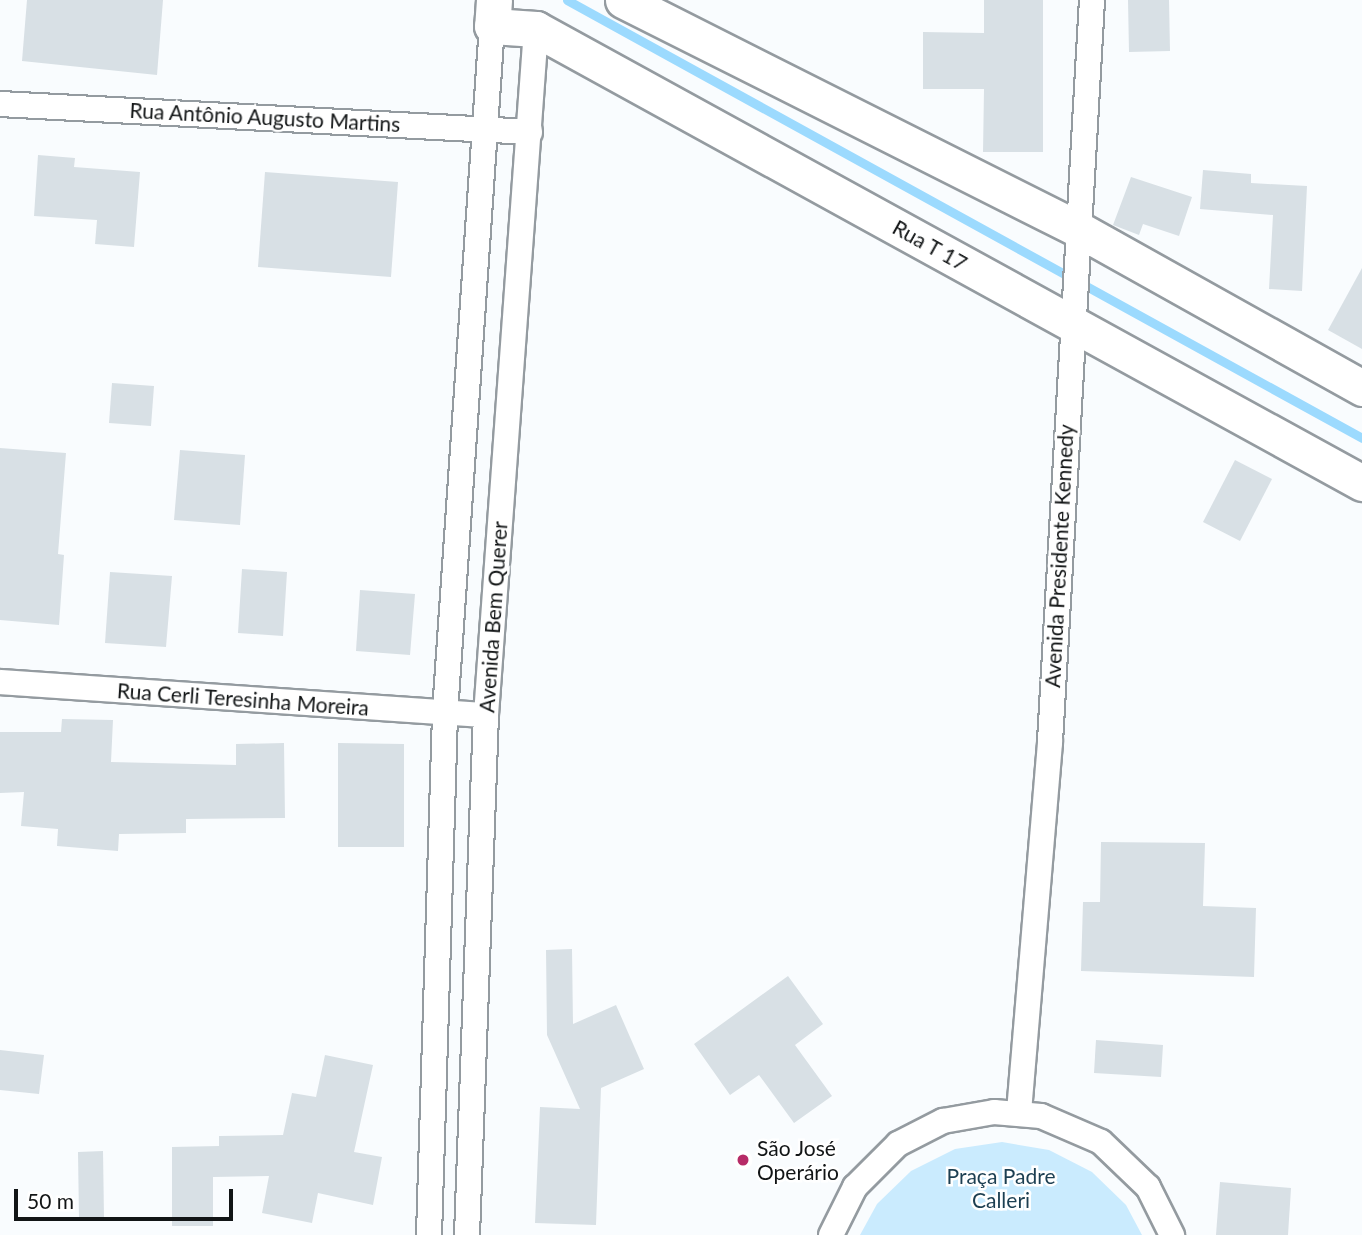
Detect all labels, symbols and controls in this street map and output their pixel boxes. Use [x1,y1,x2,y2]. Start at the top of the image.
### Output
street label: Rua Antônio Augusto Martins [128,97,402,137]
street label: Rua T 17 [888,214,972,276]
street label: Avenida Presidente Kennedy [1040,424,1078,688]
street label: Avenida Bem Querer [474,520,512,714]
street label: Rua Cerli Teresinha Moreira [116,678,370,720]
place label: São José Operário [757,1135,839,1185]
marker: São José Operário [735,1152,751,1168]
park label: Praça Padre Calleri [947,1163,1055,1213]
scale bar [18,1176,236,1220]
text: 50 m [27,1188,74,1213]

